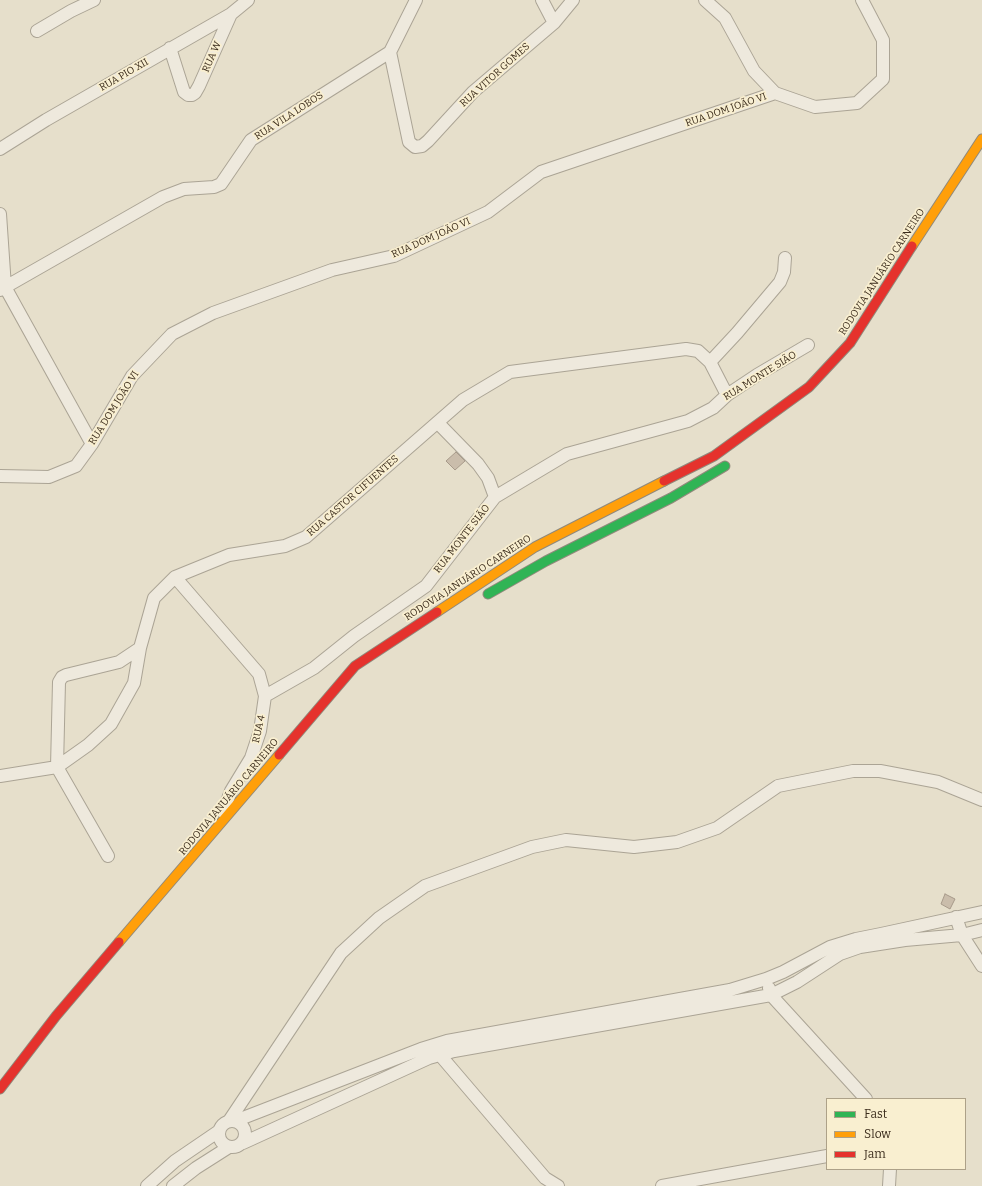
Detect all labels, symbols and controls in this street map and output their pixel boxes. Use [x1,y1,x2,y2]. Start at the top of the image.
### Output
street label: RUA W [200,40,224,74]
street label: RUA VITOR GOMES [458,40,532,110]
street label: RUA PIO XII [97,56,151,94]
street label: RUA VILA LOBOS [252,89,326,143]
street label: RUA DOM JOÃO VI [684,90,768,130]
street label: RODOVIA JANUÁRIO CARNEIRO [836,206,928,338]
street label: RUA DOM JOÃO VI [390,215,472,261]
street label: RUA MONTE SIÃO [721,349,799,403]
street label: RUA DOM JOÃO VI [86,369,142,447]
street label: RUA CASTOR CIFUENTES [305,453,401,539]
street label: RUA MONTE SIÃO [432,502,492,576]
street label: RODOVIA JANUÁRIO CARNEIRO [402,532,534,624]
street label: RUA 4 [250,714,268,744]
street label: RODOVIA JANUÁRIO CARNEIRO [177,736,281,858]
legend [826,1098,966,1170]
text: Fast [864,1107,887,1121]
text: Slow [864,1127,891,1141]
text: Jam [864,1147,886,1161]

